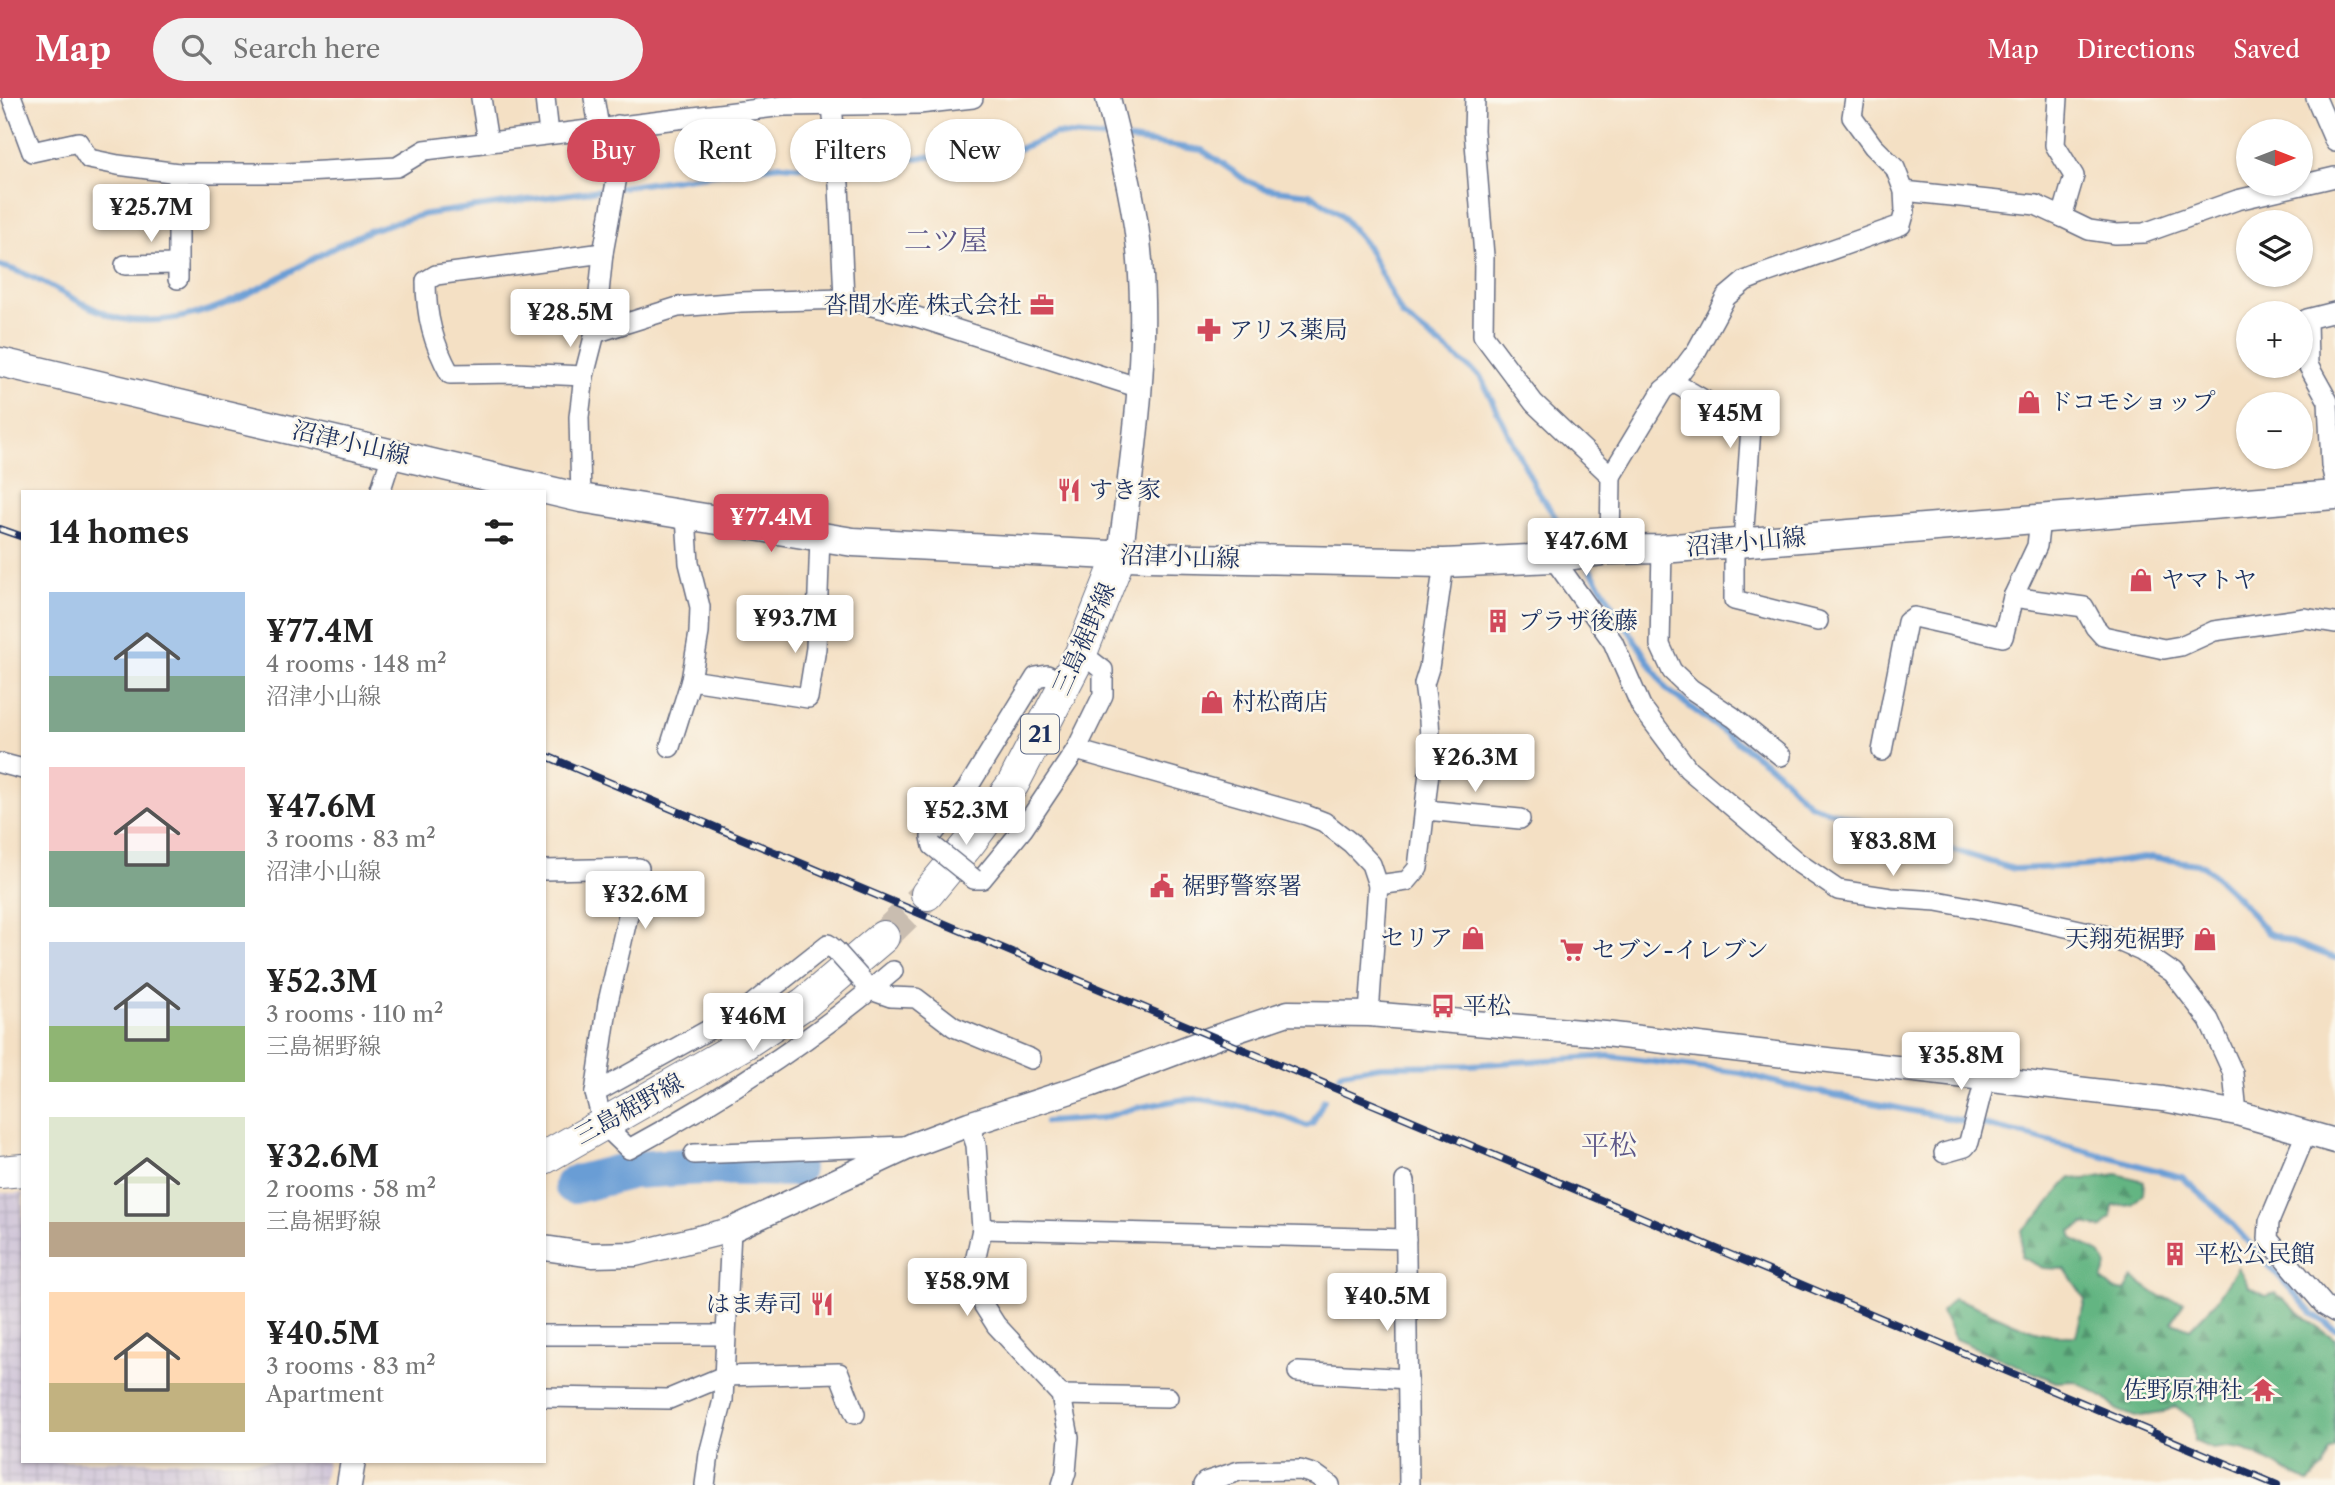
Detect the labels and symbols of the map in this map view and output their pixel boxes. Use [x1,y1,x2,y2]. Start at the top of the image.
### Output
north arrow [2236,119,2314,196]
pin: ¥25.7M [94,184,208,244]
district label: 二ツ屋 [904,223,988,257]
pin: ¥28.5M [513,289,627,349]
place label: 沓間水産 株式会社 [824,290,1022,319]
office icon: 沓間水産 株式会社 [1028,291,1056,319]
place label: アリス薬局 [1229,315,1348,344]
pharmacy icon: アリス薬局 [1195,316,1223,344]
place label: ドコモショップ [2049,387,2216,416]
shop icon: ドコモショップ [2015,388,2043,416]
pin: ¥45M [1689,390,1771,450]
street label: 沼津小山線 [289,415,413,470]
place label: すき家 [1089,475,1161,504]
restaurant icon: すき家 [1055,476,1083,504]
pin: ¥77.4M [714,494,828,554]
pin: ¥47.6M [1529,518,1643,578]
street label: 沼津小山線 [1685,522,1807,561]
street label: 沼津小山線 [1120,540,1240,573]
place label: ヤマトヤ [2161,565,2257,594]
shop icon: ヤマトヤ [2127,566,2155,594]
street label: 三島裾野線 [1046,578,1121,700]
pin: ¥93.7M [738,596,852,655]
place label: プラザ後藤 [1518,606,1638,635]
building icon: プラザ後藤 [1484,607,1512,635]
place label: 村松商店 [1232,687,1328,716]
shop icon: 村松商店 [1198,688,1226,716]
road number: 21 [1021,714,1059,754]
pin: ¥26.3M [1418,734,1532,794]
pin: ¥52.3M [909,788,1023,847]
pin: ¥83.8M [1836,818,1950,878]
place label: 裾野警察署 [1182,871,1302,900]
pin: ¥32.6M [588,872,702,931]
public building icon: 裾野警察署 [1148,872,1176,900]
place label: セリア [1381,923,1453,952]
shop icon: セリア [1459,924,1487,952]
place label: 天翔苑裾野 [2065,924,2185,953]
shop icon: 天翔苑裾野 [2191,925,2219,953]
place label: セブン-イレブン [1592,935,1769,964]
supermarket icon: セブン-イレブン [1558,936,1586,964]
place label: 平松 [1463,991,1511,1020]
bus stop icon: 平松 [1429,992,1457,1020]
pin: ¥46M [712,993,794,1053]
pin: ¥35.8M [1904,1032,2018,1092]
street label: 三島裾野線 [569,1067,688,1150]
district label: 平松 [1581,1128,1637,1162]
place label: 平松公民館 [2195,1239,2315,1268]
building icon: 平松公民館 [2161,1240,2189,1268]
pin: ¥58.9M [910,1258,1024,1318]
pin: ¥40.5M [1330,1274,1444,1333]
place label: はま寿司 [706,1289,802,1318]
restaurant icon: はま寿司 [808,1290,836,1318]
place label: 佐野原神社 [2123,1375,2243,1404]
temple icon: 佐野原神社 [2249,1376,2277,1404]

